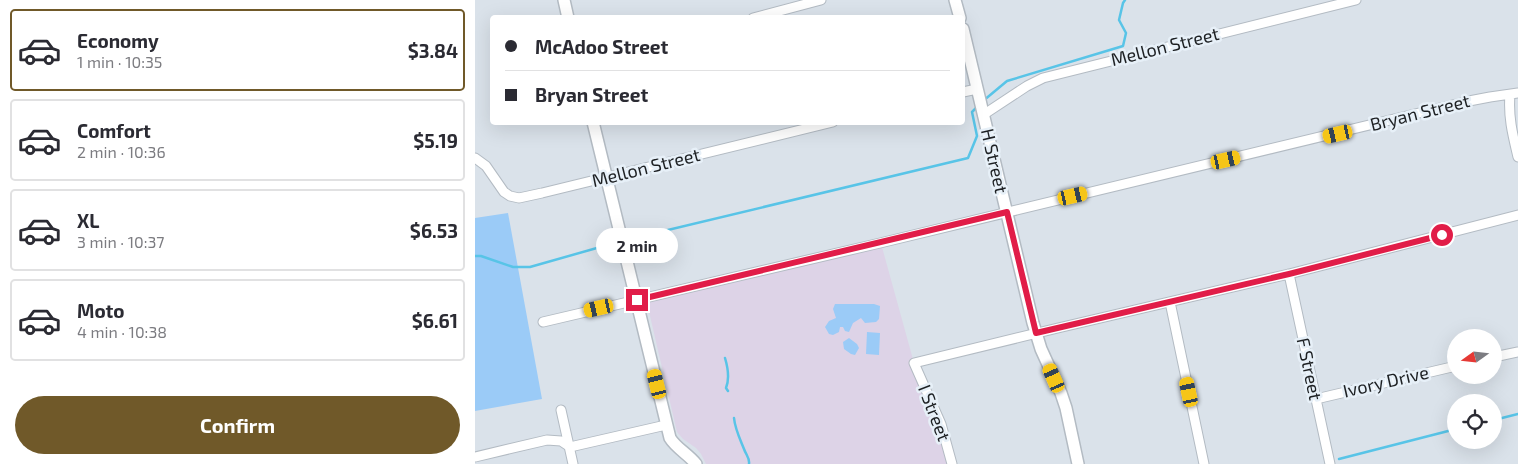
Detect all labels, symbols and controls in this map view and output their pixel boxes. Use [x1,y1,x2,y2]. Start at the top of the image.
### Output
street label: Mellon Street [1108,22,1221,70]
icon: car [17,28,62,73]
text: Economy [77,29,159,52]
text: McAdoo Street [535,35,668,58]
text: $3.84 [408,39,458,62]
text: 1 min · 10:35 [77,52,162,71]
text: Bryan Street [535,83,648,106]
street label: Bryan Street [1368,89,1472,135]
icon: car [17,118,62,163]
text: Comfort [77,119,151,142]
car [1321,123,1354,145]
street label: H Street [977,126,1013,196]
text: $5.19 [413,129,458,152]
text: 2 min · 10:36 [77,142,166,161]
street label: Mellon Street [589,143,702,191]
car [1209,149,1242,171]
car [1056,185,1089,207]
icon: car [17,208,62,253]
text: XL [77,209,99,232]
text: $6.53 [410,219,458,242]
route start [1431,224,1453,246]
callout: 2 min [596,228,678,262]
text: 3 min · 10:37 [77,232,165,251]
text: 2 min [617,236,657,255]
route end [626,289,648,311]
car [582,297,615,319]
icon: car [17,298,62,343]
text: Moto [77,299,125,322]
text: $6.61 [412,309,458,332]
text: 4 min · 10:38 [77,322,167,341]
north arrow [1447,329,1503,384]
map controls [1447,329,1502,449]
street label: F Street [1293,335,1327,402]
street label: Ivory Drive [1341,360,1431,402]
car [1041,361,1066,395]
car [646,368,667,400]
car [1178,376,1199,408]
street label: I Street [914,381,956,444]
button: locate [1447,394,1502,449]
button: Confirm [15,396,460,454]

